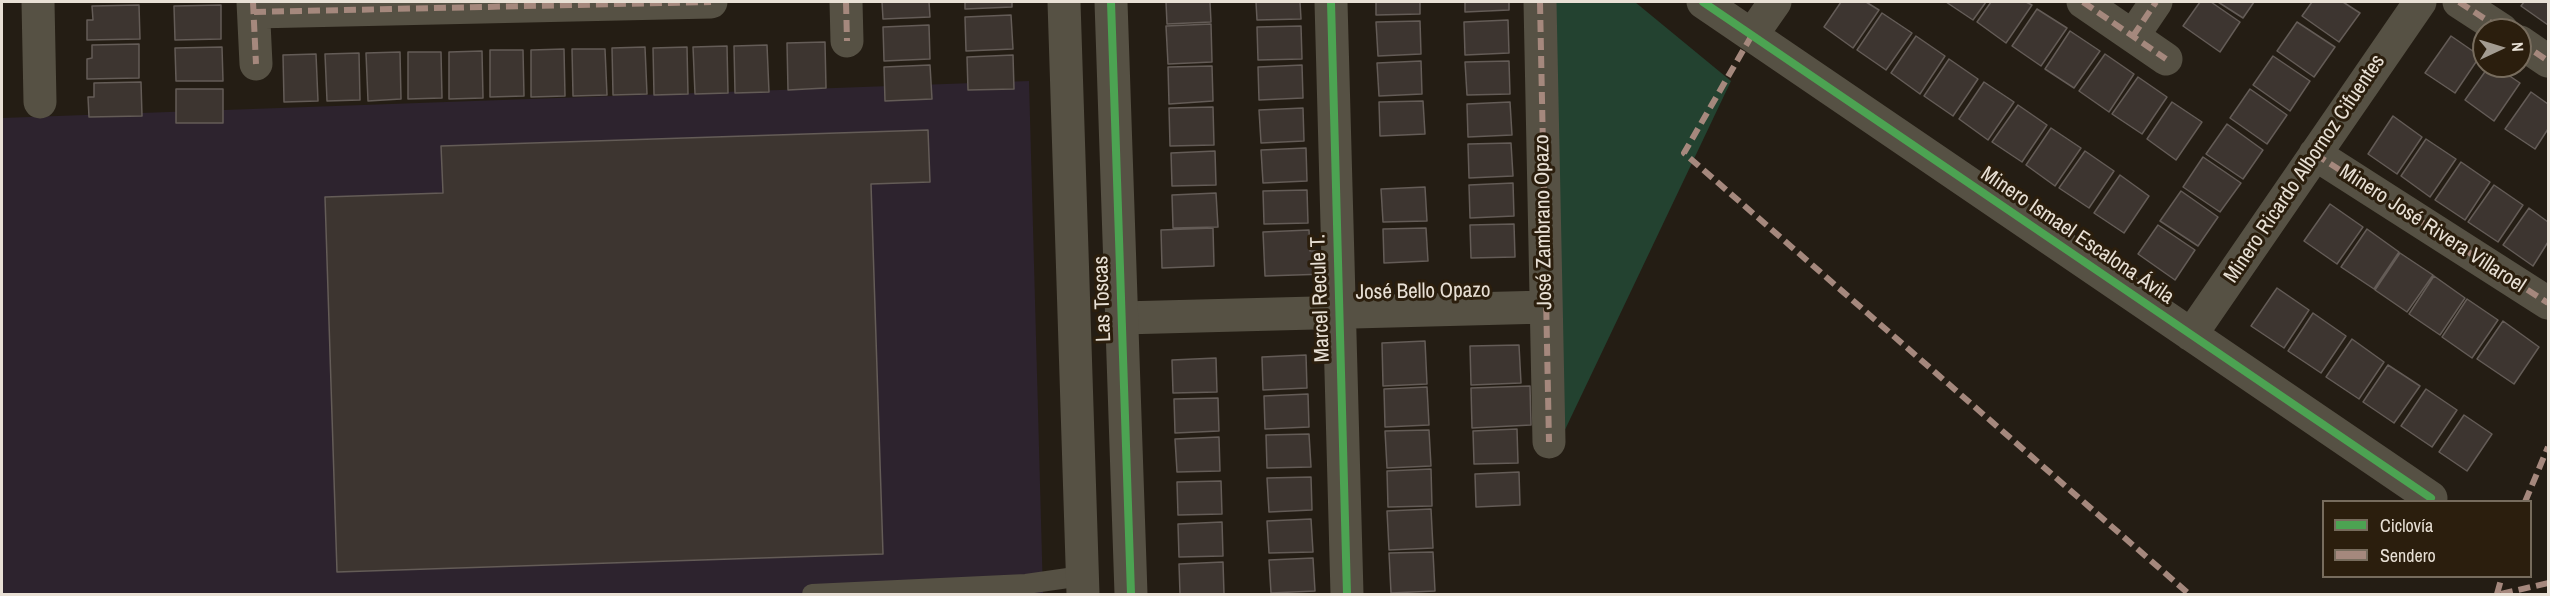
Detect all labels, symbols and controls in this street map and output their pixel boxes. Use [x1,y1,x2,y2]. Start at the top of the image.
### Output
north arrow [2472,18,2532,78]
text: N [2507,41,2529,52]
street label: Minero Ricardo Albornoz Cifuentes [2219,50,2391,288]
street label: José Zambrano Opazo [1530,134,1558,310]
street label: Minero José Rivera Villaroel [2334,159,2530,299]
street label: Minero Ismael Escalona Ávila [1976,162,2178,310]
street label: Marcel Recule T. [1306,233,1336,363]
street label: Las Toscas [1089,256,1117,342]
street label: José Bello Opazo [1355,278,1491,306]
legend [2322,500,2532,578]
text: Ciclovía [2380,513,2433,538]
text: Sendero [2380,543,2436,568]

